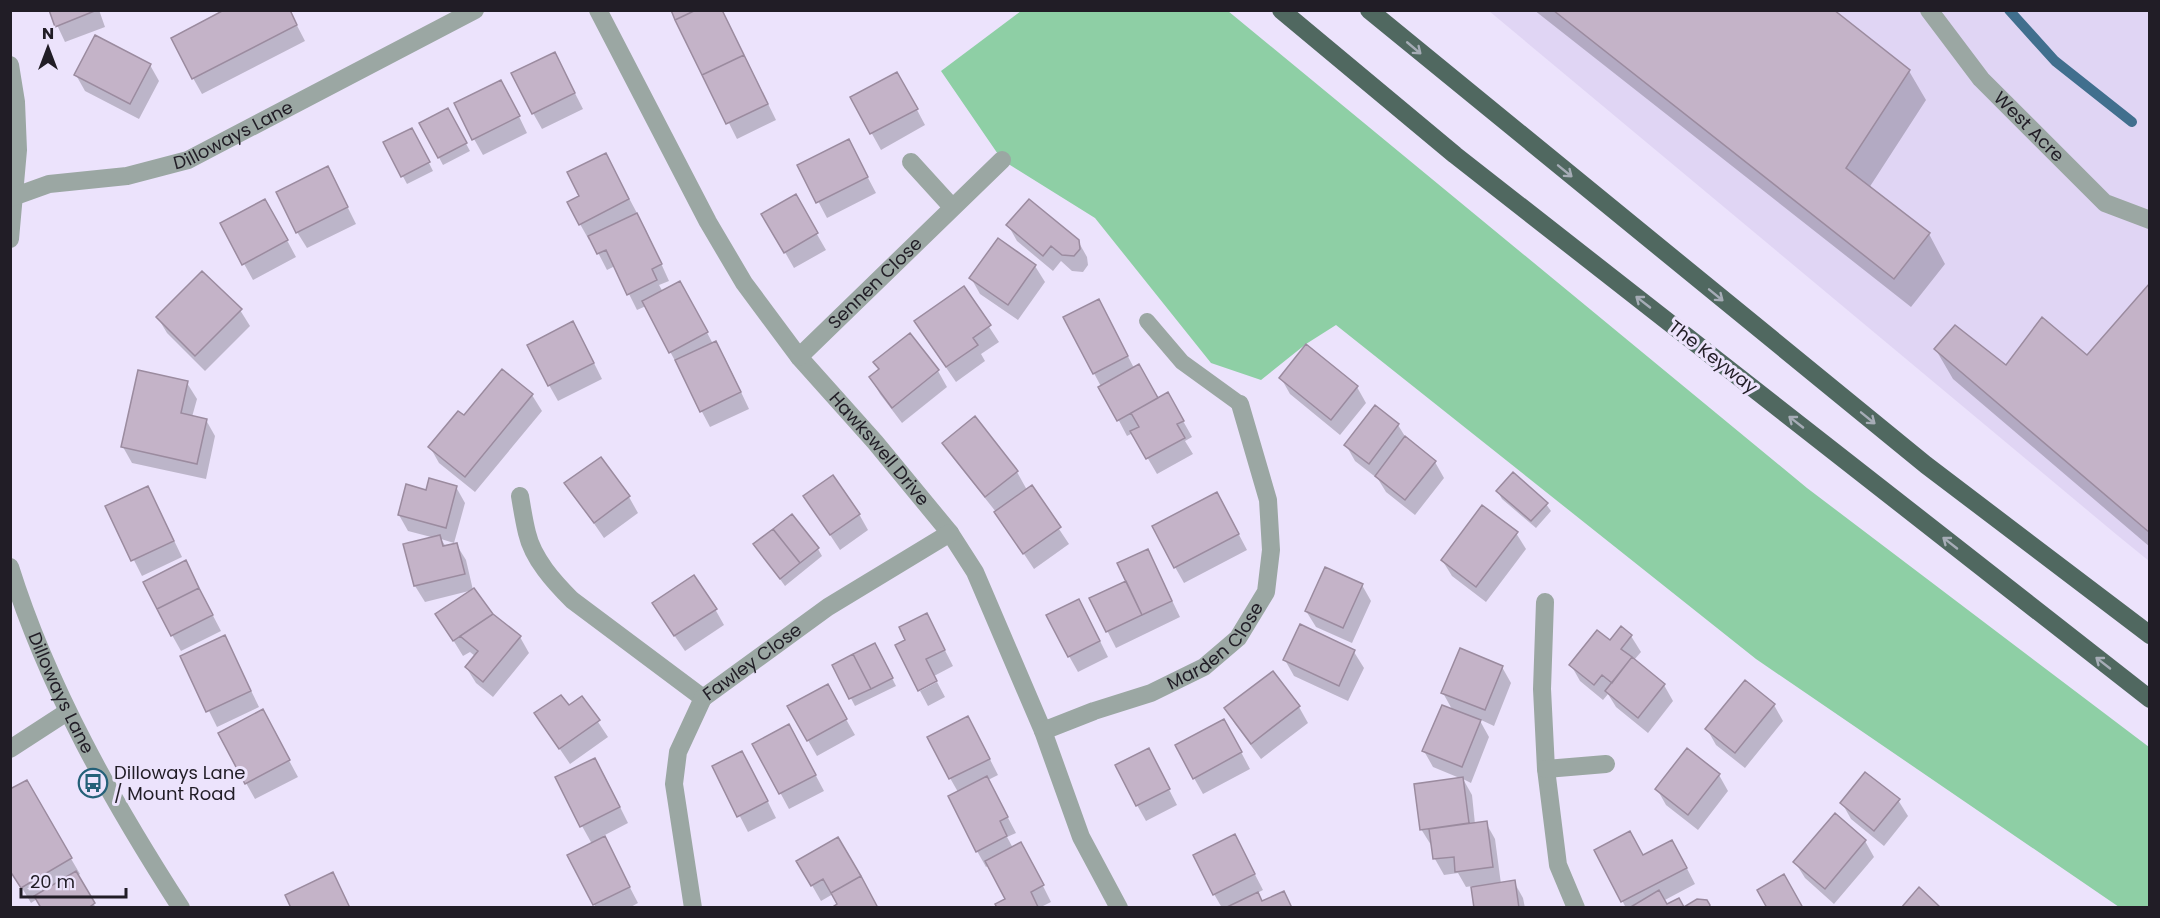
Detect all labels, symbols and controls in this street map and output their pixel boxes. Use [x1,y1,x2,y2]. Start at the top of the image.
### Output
north arrow [18,18,78,78]
text: N [42,22,54,45]
one-way arrow [1406,41,1421,55]
street label: West Acre [1988,86,2070,167]
street label: Dilloways Lane [171,94,297,175]
one-way arrow [1557,165,1573,178]
street label: Sennen Close [822,231,927,335]
one-way arrow [1708,288,1724,301]
one-way arrow [1635,296,1651,309]
street label: The Keyway [1664,314,1763,399]
street label: Hawkswell Drive [824,386,936,511]
one-way arrow [1859,411,1875,424]
one-way arrow [1789,416,1805,429]
one-way arrow [1942,536,1958,549]
street label: Marden Close [1162,597,1269,695]
street label: Fawley Close [697,617,807,706]
street label: Dilloways Lane [22,628,100,758]
one-way arrow [2096,656,2112,669]
place label: Dilloways Lane / Mount Road [114,760,245,806]
bus stop icon: Dilloways Lane / Mount Road [77,767,109,799]
scale bar [21,861,126,899]
text: 20 m [30,869,75,894]

